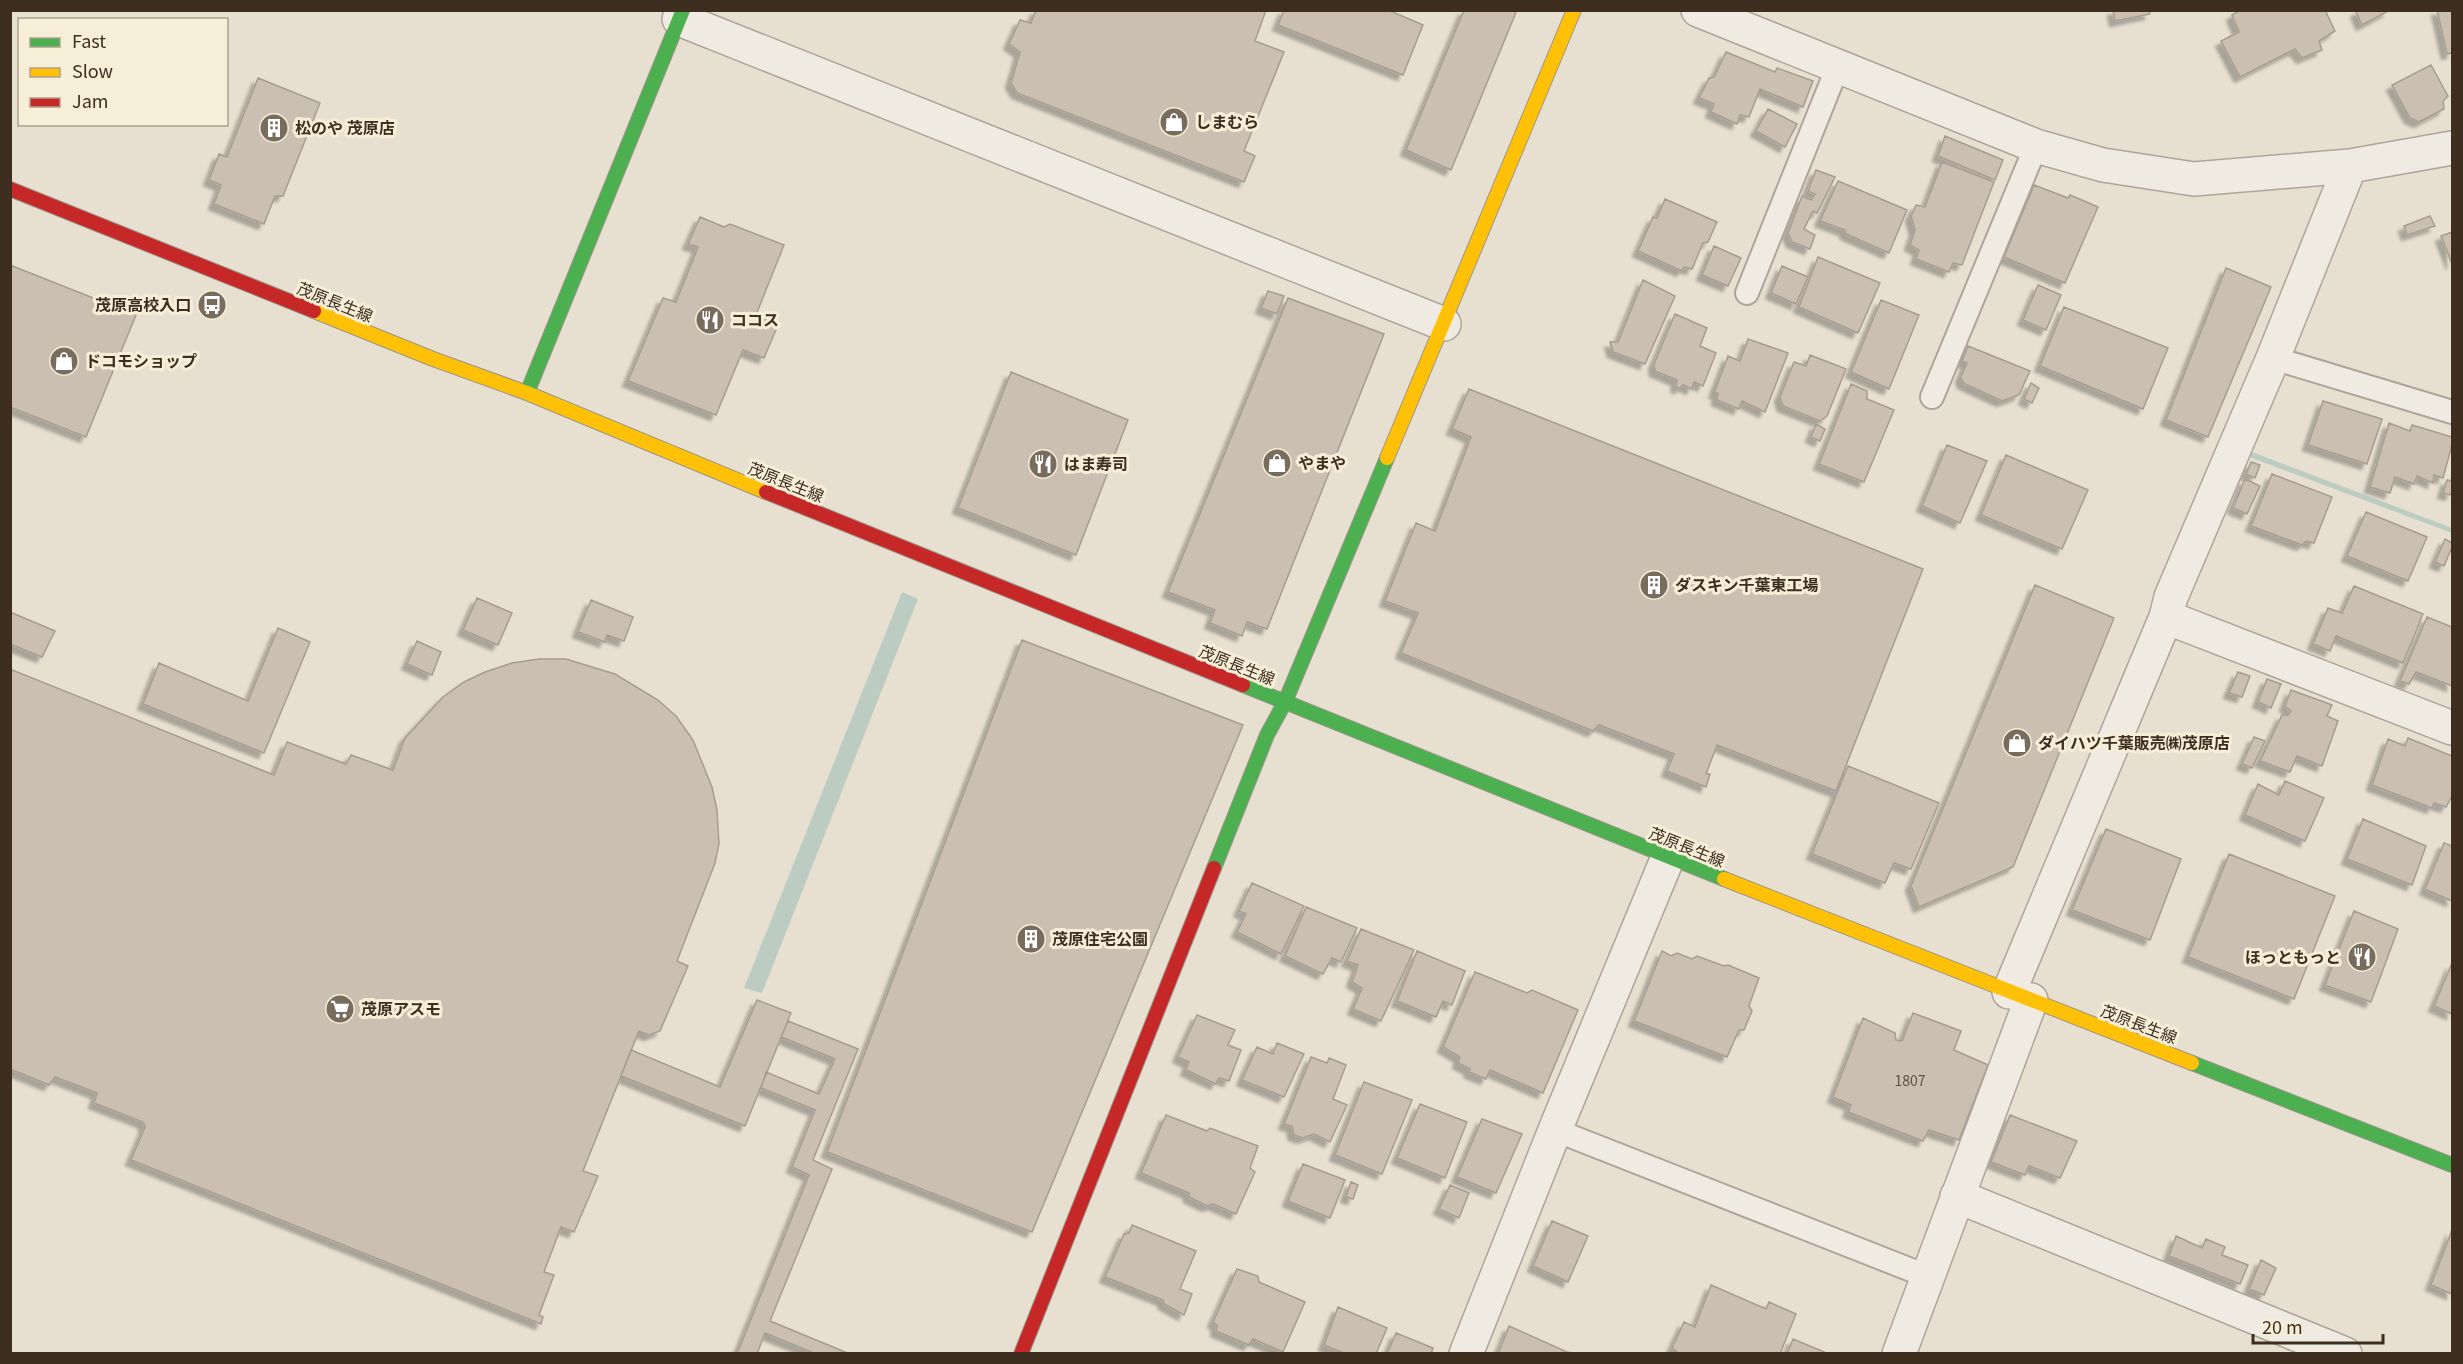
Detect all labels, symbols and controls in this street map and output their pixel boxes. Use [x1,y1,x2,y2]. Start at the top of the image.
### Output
legend [18,18,228,126]
text: Fast [72,27,106,53]
text: Slow [72,57,113,83]
text: Jam [72,87,108,113]
shop icon: しまむら [1158,106,1190,138]
place label: しまむら [1195,109,1259,133]
building icon: 松のや 茂原店 [258,112,290,144]
place label: 松のや 茂原店 [295,115,395,139]
street label: 茂原長生線 [294,275,377,327]
bus stop icon: 茂原高校入口 [196,289,228,321]
place label: 茂原高校入口 [95,292,191,316]
restaurant icon: ココス [694,304,726,336]
place label: ココス [731,307,779,331]
shop icon: ドコモショップ [48,345,80,377]
place label: ドコモショップ [85,348,197,372]
shop icon: やまや [1261,447,1293,479]
restaurant icon: はま寿司 [1027,448,1059,480]
place label: やまや [1298,450,1346,474]
place label: はま寿司 [1064,451,1128,475]
street label: 茂原長生線 [745,455,828,507]
building icon: ダスキン千葉東工場 [1638,569,1670,601]
place label: ダスキン千葉東工場 [1675,572,1819,596]
street label: 茂原長生線 [1196,638,1279,690]
shop icon: ダイハツ千葉販売㈱茂原店 [2001,727,2033,759]
place label: ダイハツ千葉販売㈱茂原店 [2038,730,2230,754]
street label: 茂原長生線 [1646,820,1729,872]
building icon: 茂原住宅公園 [1015,923,1047,955]
place label: 茂原住宅公園 [1052,926,1148,950]
restaurant icon: ほっともっと [2346,941,2378,973]
place label: ほっともっと [2245,944,2341,968]
supermarket icon: 茂原アスモ [324,993,356,1025]
place label: 茂原アスモ [361,996,441,1020]
street label: 茂原長生線 [2098,998,2181,1049]
house number: 1807 [1894,1070,1926,1090]
scale bar [2253,1307,2384,1345]
text: 20 m [2262,1313,2303,1339]

